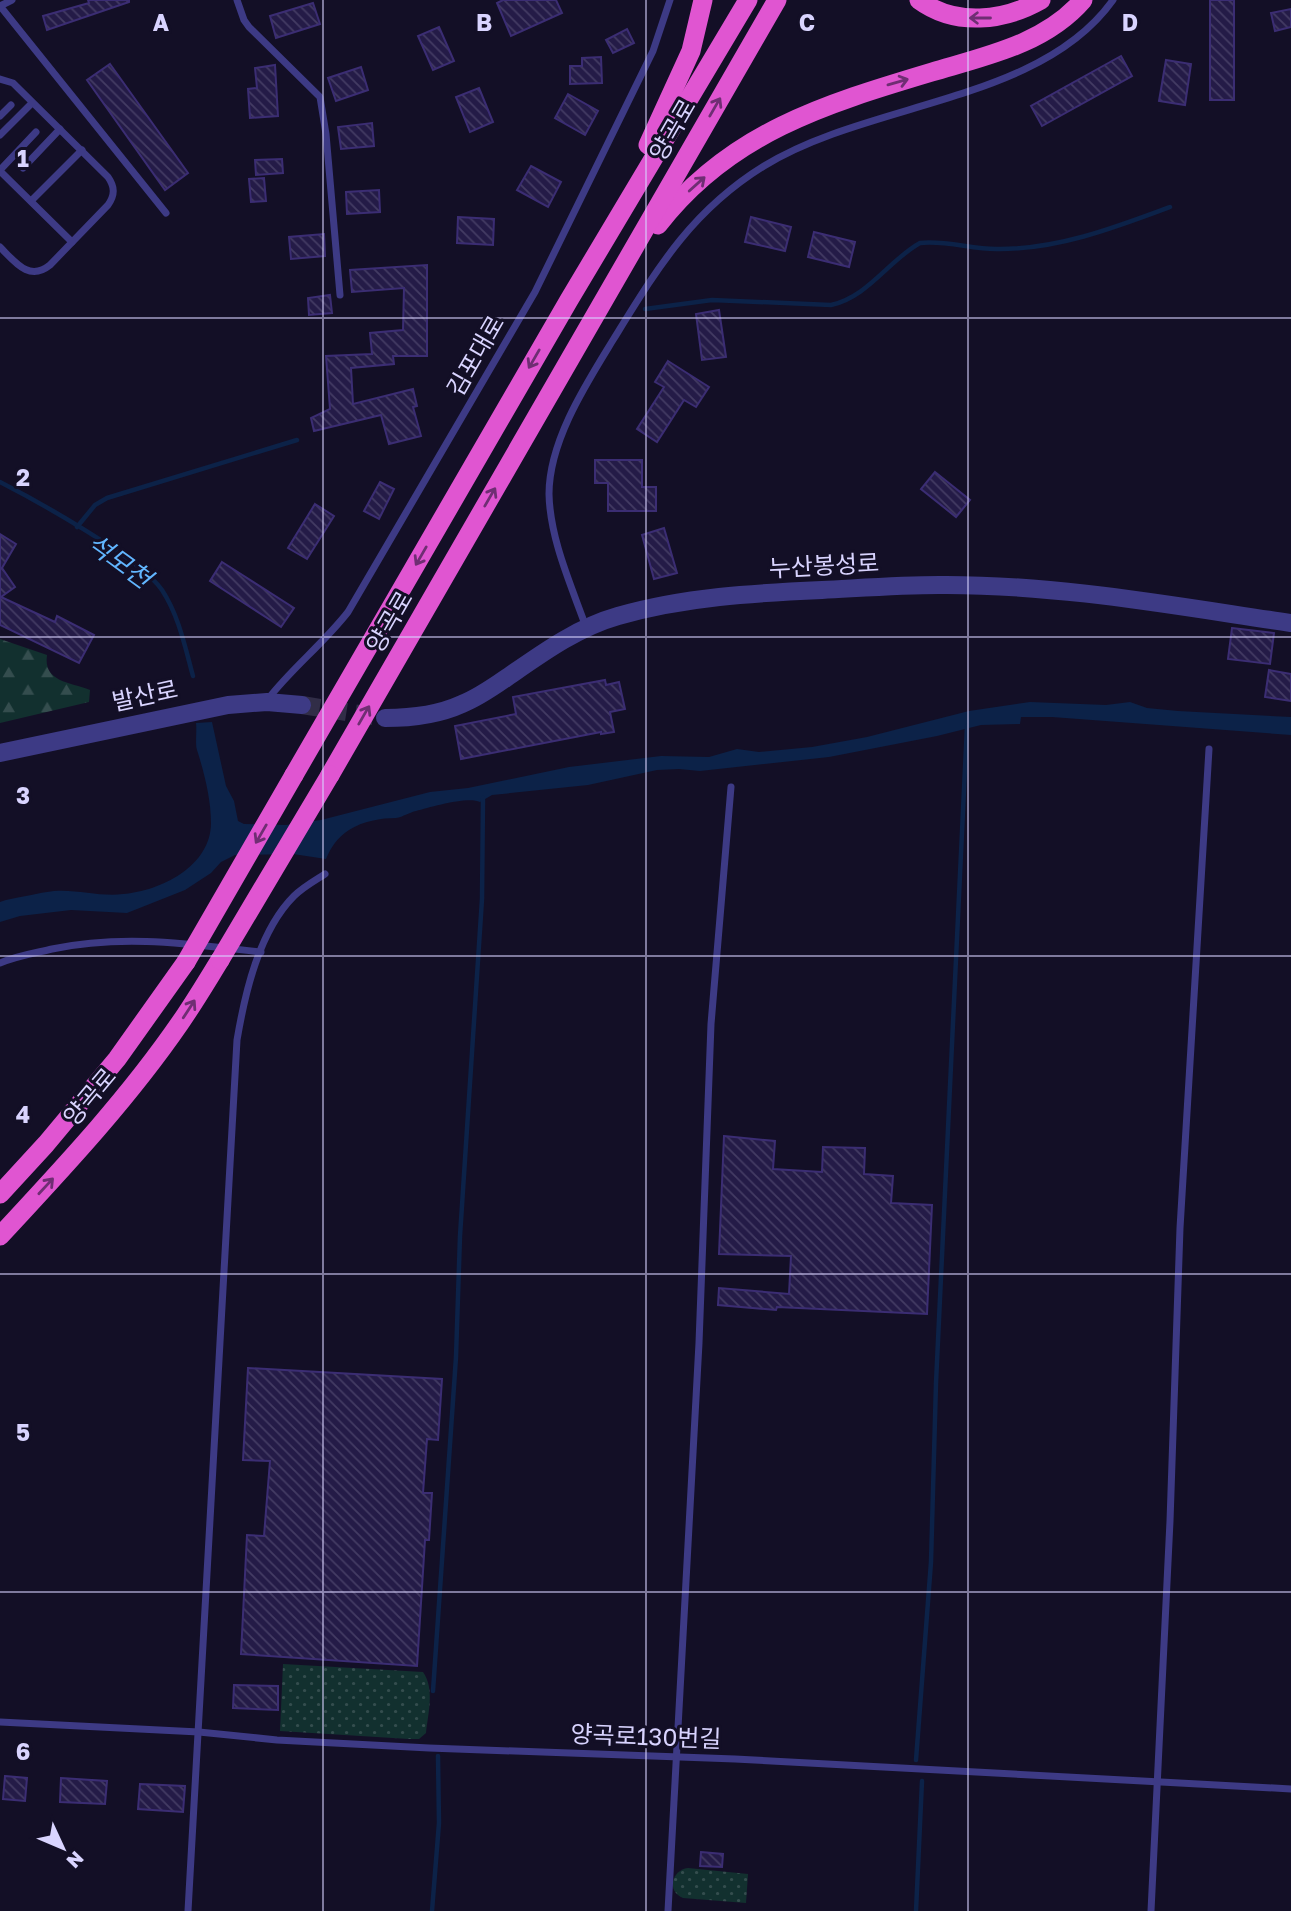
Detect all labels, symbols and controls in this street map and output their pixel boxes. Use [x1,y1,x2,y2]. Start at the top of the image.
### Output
text: A [153,8,170,36]
text: B [476,8,492,36]
text: C [799,8,815,36]
text: D [1122,8,1138,36]
one-way arrow [969,11,992,25]
one-way arrow [886,75,908,88]
street label: 양곡로 [643,93,701,165]
one-way arrow [709,97,722,118]
text: 1 [17,144,29,172]
one-way arrow [687,176,705,192]
street label: 김포대로 [440,310,509,401]
one-way arrow [527,348,541,368]
text: 2 [16,463,30,491]
one-way arrow [484,487,497,508]
water label: 석모천 [81,527,160,596]
one-way arrow [414,545,428,565]
street label: 누산봉성로 [768,547,880,582]
street label: 양곡로 [360,585,418,657]
street label: 발산로 [109,673,180,716]
one-way arrow [357,706,371,726]
text: 3 [16,781,30,809]
one-way arrow [254,823,267,844]
one-way arrow [182,1000,196,1020]
street label: 양곡로 [56,1061,121,1131]
text: 4 [16,1100,30,1128]
one-way arrow [38,1178,55,1195]
text: 5 [16,1418,30,1446]
street label: 양곡로130번길 [570,1718,722,1753]
text: 6 [16,1737,30,1765]
north arrow [28,1813,98,1883]
text: N [62,1847,89,1873]

